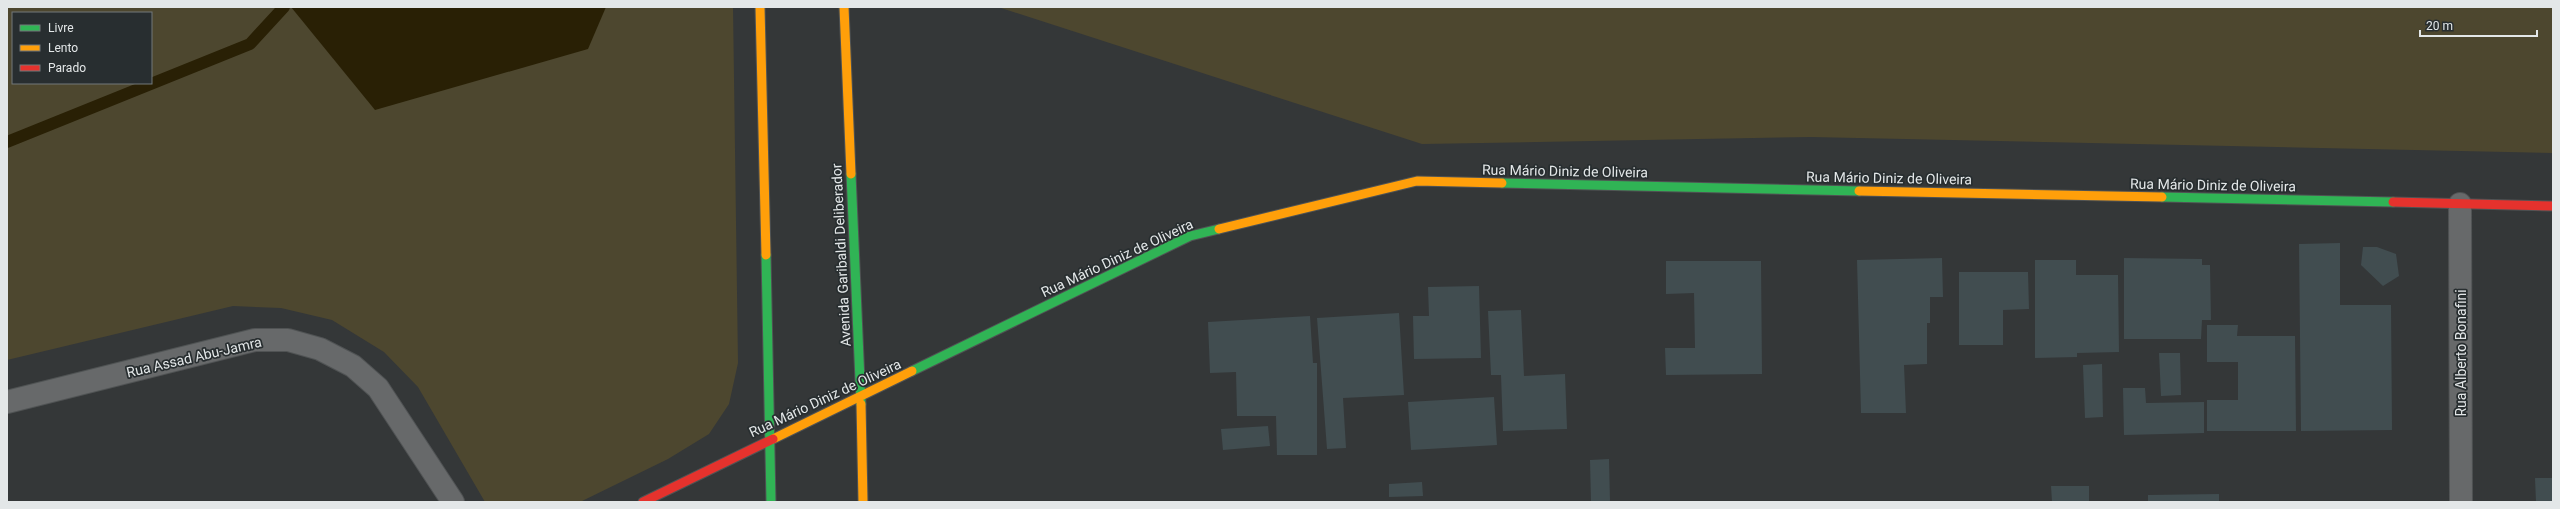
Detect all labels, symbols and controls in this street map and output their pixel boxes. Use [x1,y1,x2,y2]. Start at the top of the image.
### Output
legend [12,12,152,84]
scale bar [2420,12,2537,38]
text: 20 m [2426,19,2453,33]
text: Livre [48,21,74,35]
text: Lento [48,41,78,55]
text: Parado [48,61,86,75]
street label: Rua Mário Diniz de Oliveira [1482,162,1648,180]
street label: Avenida Garibaldi Deliberador [828,163,854,347]
street label: Rua Mário Diniz de Oliveira [1806,169,1972,187]
street label: Rua Mário Diniz de Oliveira [2130,176,2296,194]
street label: Rua Mário Diniz de Oliveira [1038,216,1196,300]
street label: Rua Alberto Bonafini [2453,289,2469,417]
street label: Rua Assad Abu-Jamra [125,334,263,380]
street label: Rua Mário Diniz de Oliveira [746,356,904,440]

